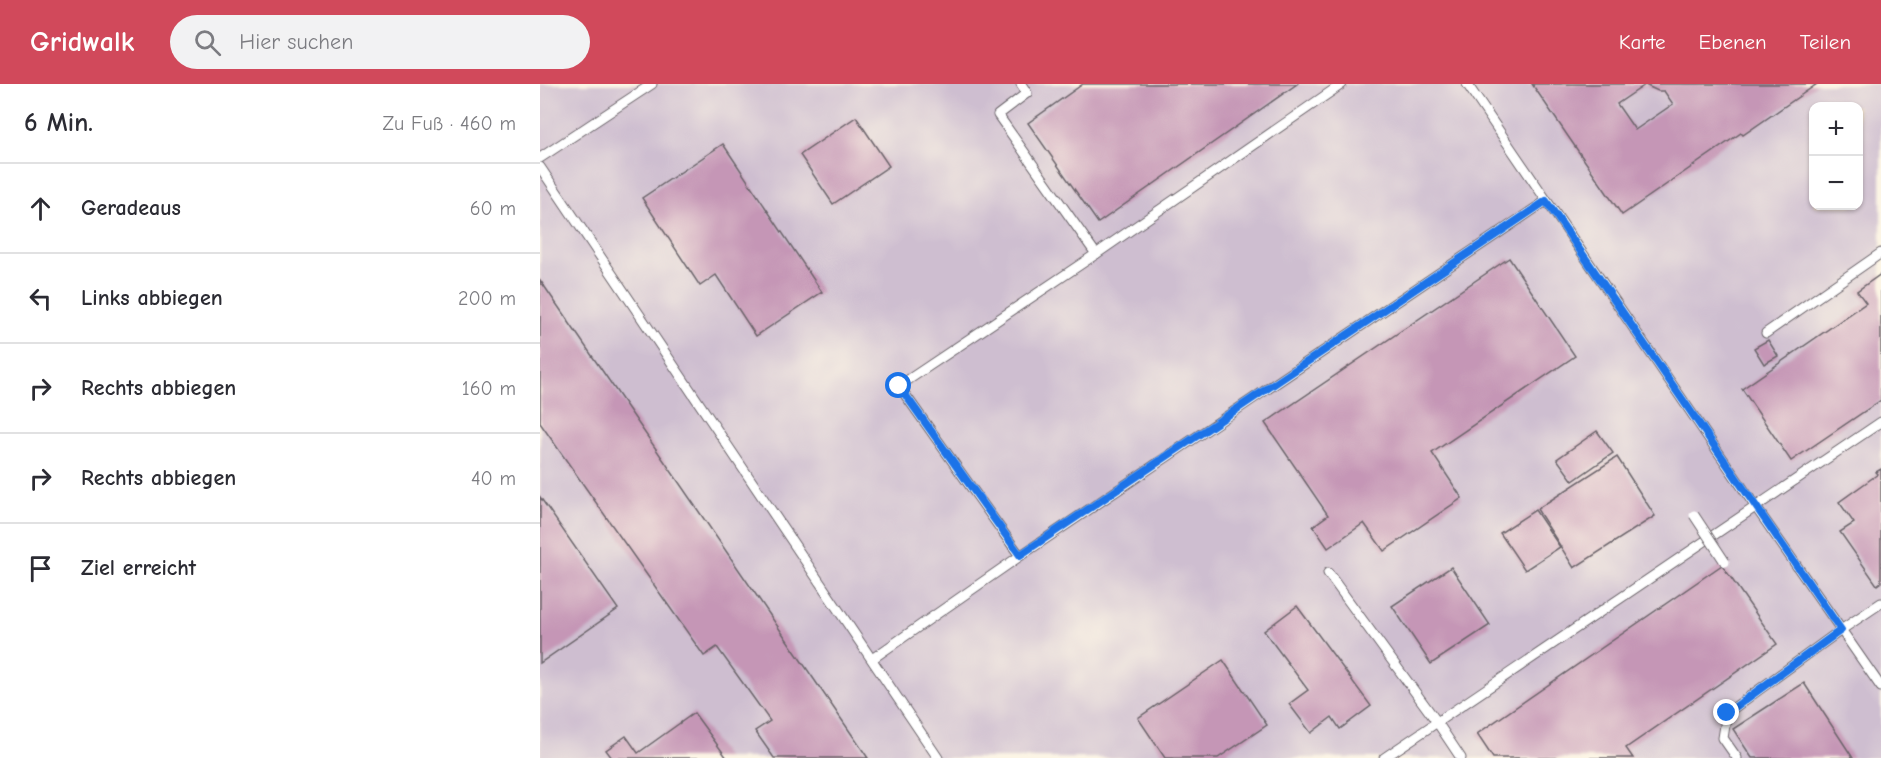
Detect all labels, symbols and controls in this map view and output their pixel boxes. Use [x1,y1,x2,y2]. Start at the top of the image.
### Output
search box [170,15,590,69]
text: Gridwalk [30,26,134,58]
icon: search [191,26,224,59]
text: Hier suchen [239,29,353,55]
text: Karte [1619,30,1666,54]
text: Ebenen [1699,30,1767,54]
text: Teilen [1800,30,1851,54]
map controls [1809,102,1863,210]
button: + [1809,102,1863,156]
text: 6 Min. [24,108,93,138]
text: Zu Fuß · 460 m [382,112,516,135]
button: − [1809,156,1863,210]
icon: ahead [24,192,57,225]
text: Geradeaus [81,195,181,221]
text: 60 m [470,197,516,220]
icon: left [24,282,57,315]
text: Links abbiegen [81,285,223,311]
text: 200 m [458,287,516,310]
icon: right [24,372,57,405]
route start [885,372,911,398]
text: Rechts abbiegen [81,375,236,401]
text: 160 m [462,377,516,400]
icon: right [24,462,57,495]
text: Rechts abbiegen [81,465,236,491]
text: 40 m [471,467,516,490]
icon: arrive [24,552,57,585]
text: Ziel erreicht [81,555,196,581]
route end [1713,699,1739,725]

